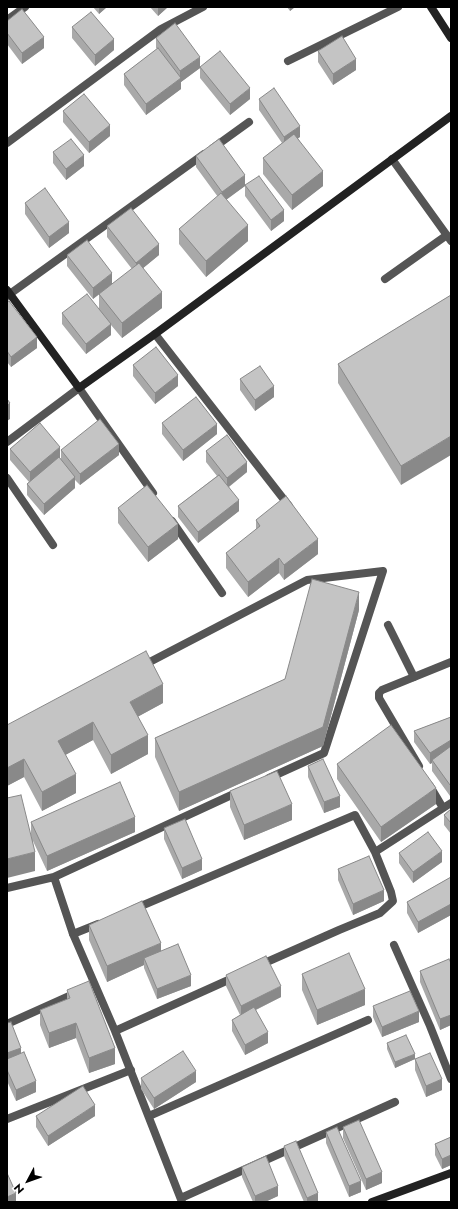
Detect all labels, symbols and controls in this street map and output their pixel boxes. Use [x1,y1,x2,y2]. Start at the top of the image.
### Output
north arrow [8,1161,48,1201]
text: N [10,1180,28,1197]

